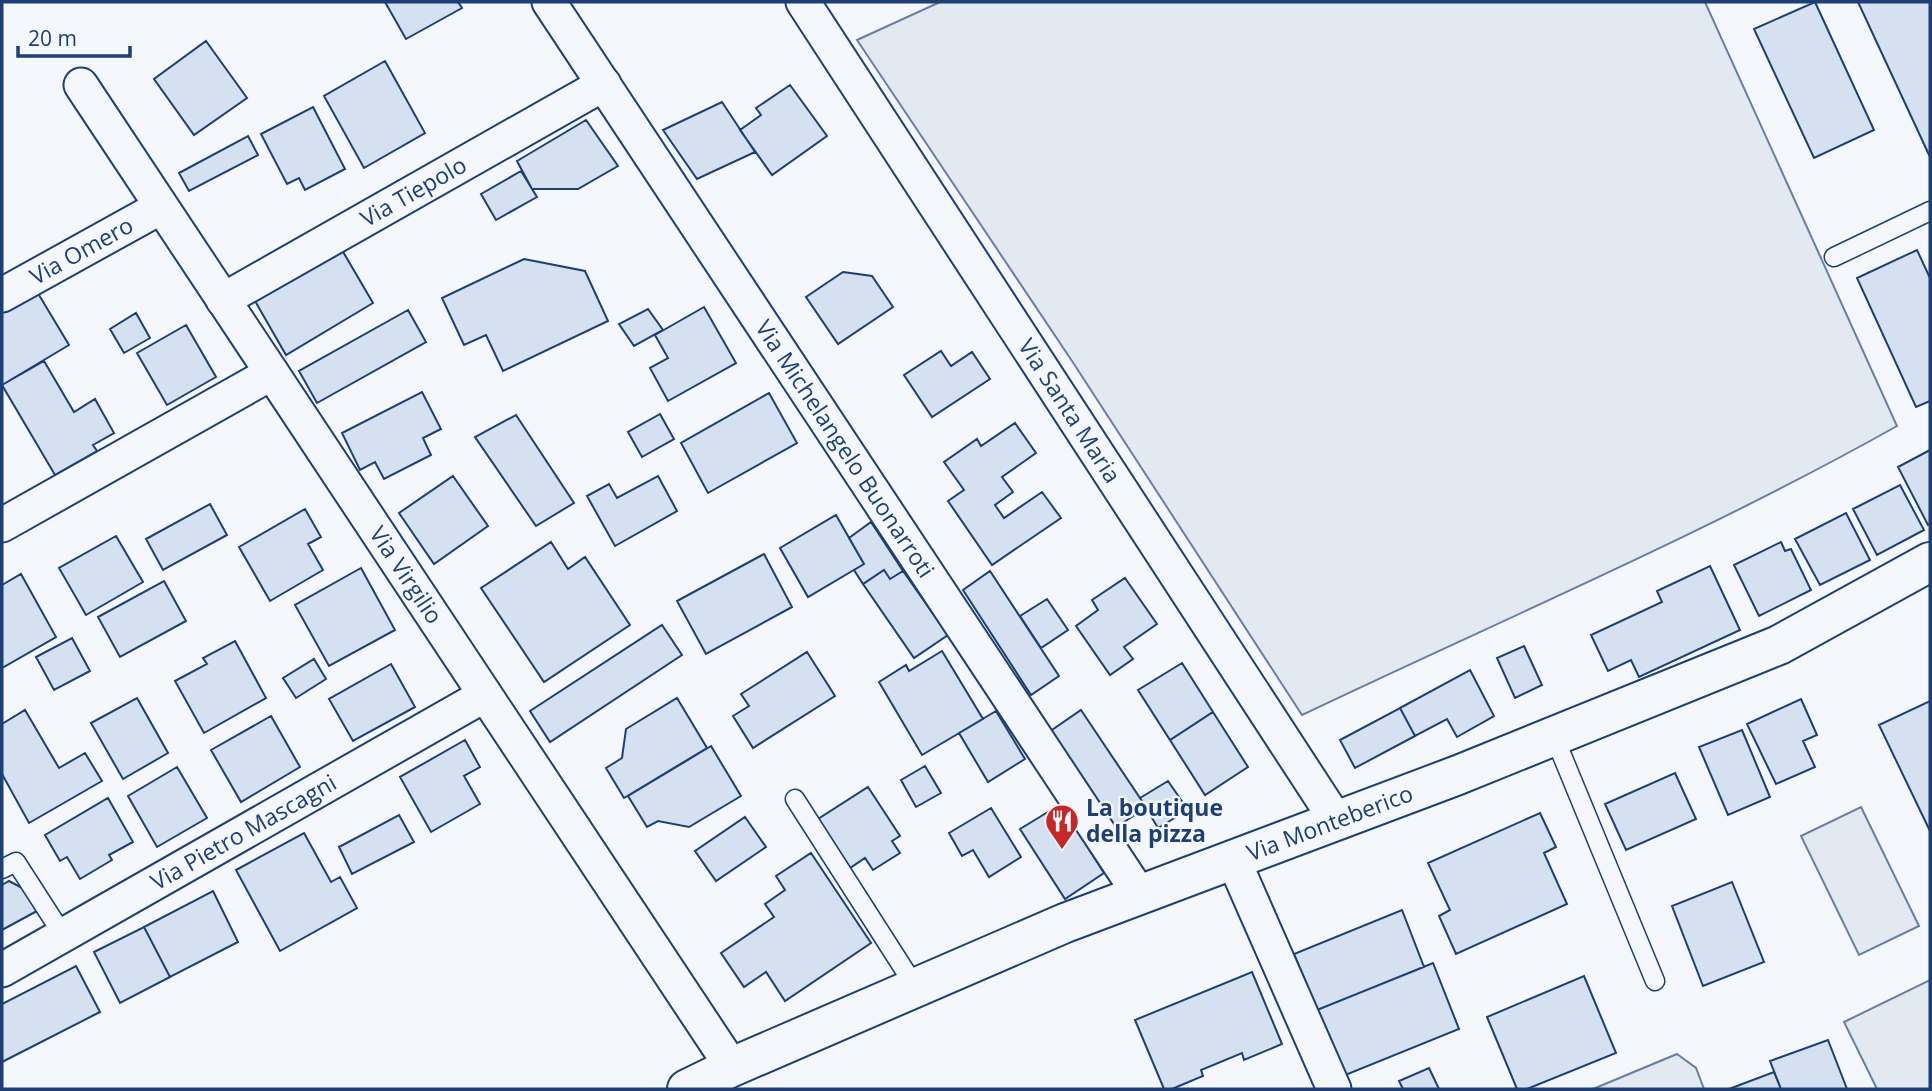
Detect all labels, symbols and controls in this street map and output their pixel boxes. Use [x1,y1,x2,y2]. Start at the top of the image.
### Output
scale bar [18,14,130,58]
text: 20 m [28,24,77,52]
street label: Via Tiepolo [354,148,472,234]
street label: Via Omero [24,209,139,292]
street label: Via Michelangelo Buonarroti [749,313,943,584]
street label: Via Santa Maria [1011,332,1129,489]
street label: Via Virgilio [363,519,451,630]
street label: Via Pietro Mascagni [144,766,342,897]
street label: Via Monteberico [1242,776,1417,868]
place label: La boutique della pizza [1086,791,1223,849]
restaurant icon: La boutique della pizza [1043,802,1081,851]

